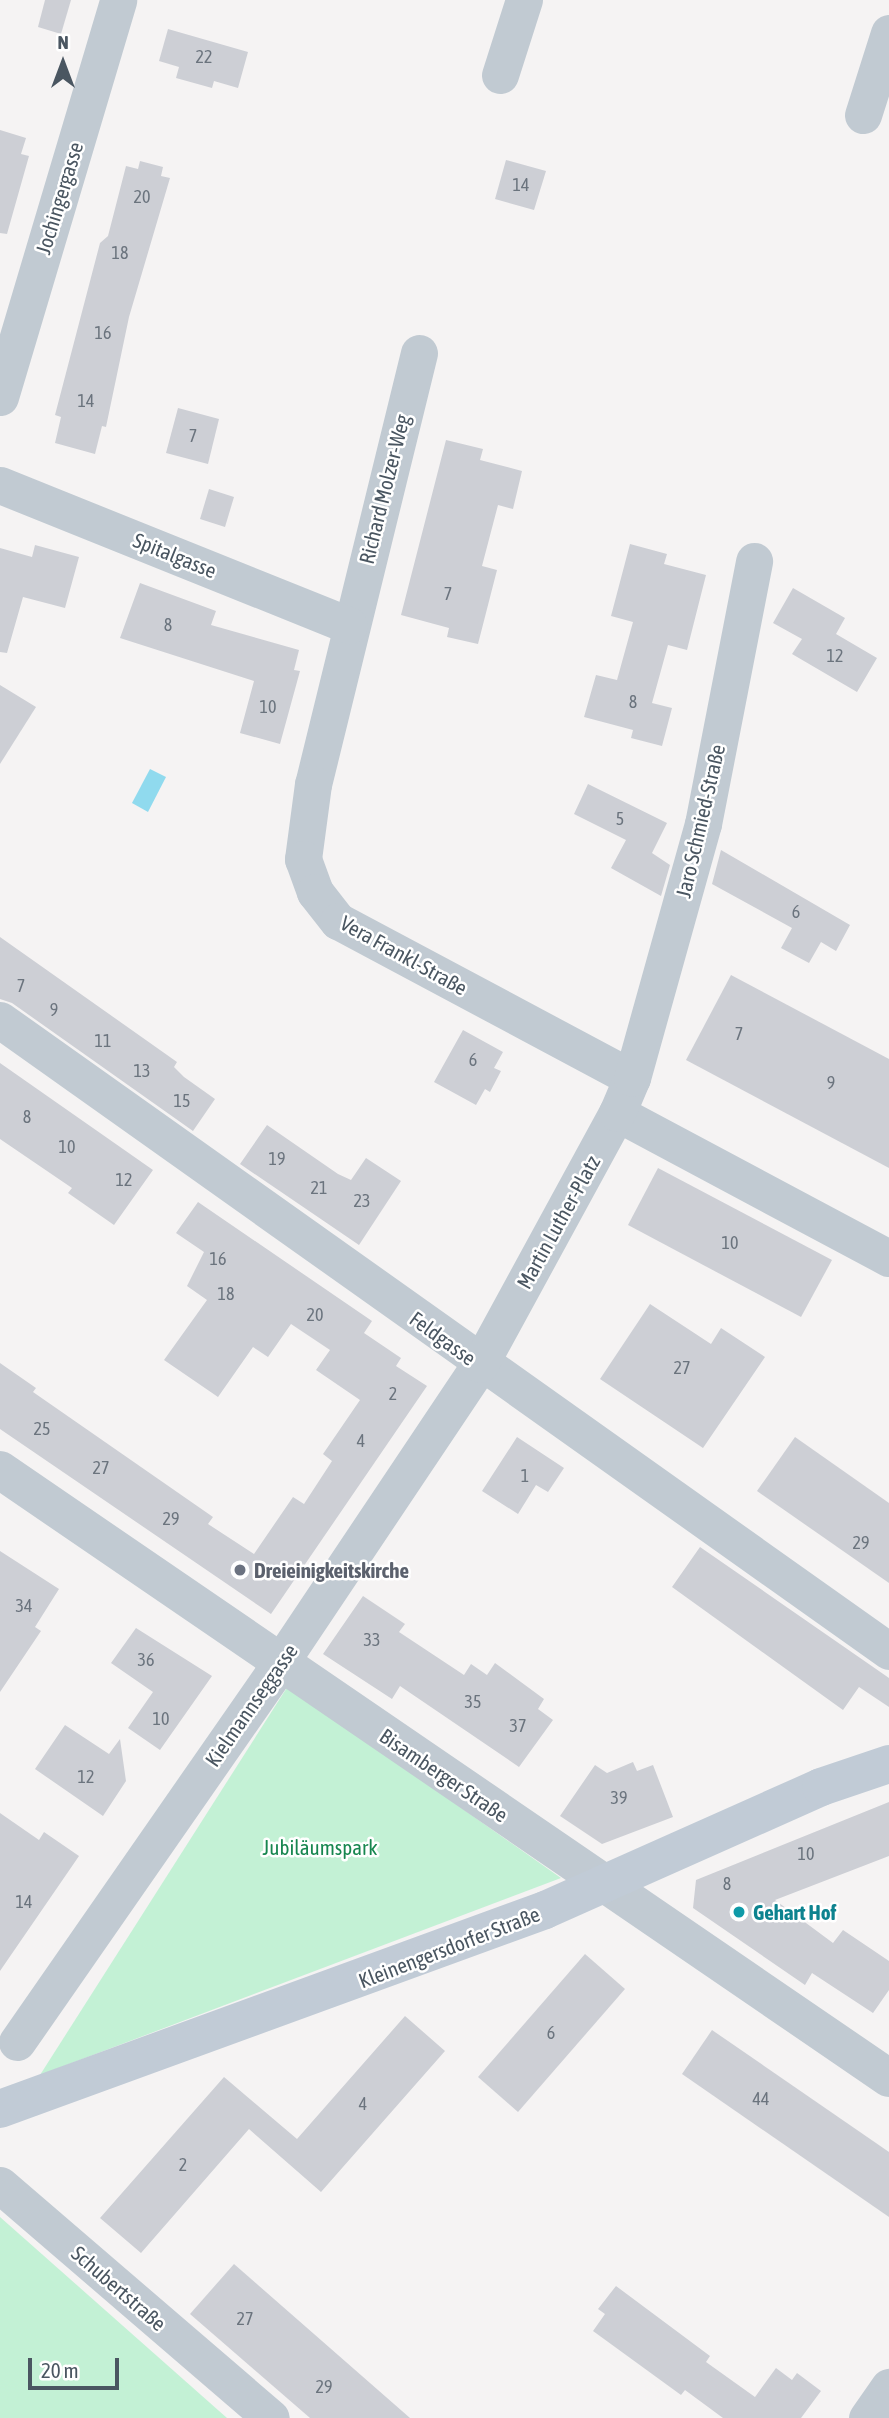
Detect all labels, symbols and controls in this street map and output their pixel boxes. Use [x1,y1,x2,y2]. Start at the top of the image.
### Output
north arrow [28,28,98,98]
text: N [57,31,69,53]
house number: 22 [196,46,212,68]
street label: Jochingergasse [30,139,88,257]
house number: 14 [513,174,529,196]
house number: 20 [134,186,150,208]
house number: 18 [112,242,128,264]
house number: 16 [95,322,111,344]
house number: 14 [78,390,94,412]
street label: Richard Molzer-Weg [353,412,415,566]
house number: 7 [189,425,197,447]
street label: Spitalgasse [130,527,220,583]
house number: 7 [444,583,452,605]
house number: 8 [164,614,172,636]
house number: 12 [827,645,843,667]
house number: 8 [629,691,637,713]
house number: 10 [260,696,276,718]
street label: Jaro Schmied-Straße [670,742,730,900]
house number: 5 [616,808,624,830]
house number: 6 [792,901,800,923]
street label: Vera Frankl-Straße [336,910,472,1000]
house number: 7 [17,975,25,997]
house number: 9 [50,999,58,1021]
house number: 7 [735,1023,743,1045]
house number: 11 [95,1030,111,1052]
house number: 6 [469,1049,477,1071]
house number: 13 [134,1060,150,1082]
house number: 9 [827,1072,835,1094]
house number: 15 [174,1090,190,1112]
house number: 8 [23,1106,31,1128]
house number: 10 [59,1136,75,1158]
house number: 19 [269,1148,285,1170]
street label: Martin Luther-Platz [511,1151,605,1293]
house number: 12 [116,1169,132,1191]
house number: 21 [311,1177,327,1199]
house number: 23 [354,1190,370,1212]
house number: 10 [722,1232,738,1254]
house number: 16 [210,1248,226,1270]
house number: 18 [218,1283,234,1305]
house number: 20 [307,1304,323,1326]
street label: Feldgasse [405,1306,481,1370]
house number: 27 [674,1357,690,1379]
house number: 2 [389,1383,397,1405]
house number: 25 [34,1418,50,1440]
house number: 4 [357,1430,365,1452]
house number: 27 [93,1457,109,1479]
house number: 1 [521,1465,529,1487]
house number: 29 [163,1508,179,1530]
house number: 29 [853,1532,869,1554]
place label: Dreieinigkeitskirche [254,1557,409,1583]
marker: Dreieinigkeitskirche [232,1562,248,1578]
house number: 34 [16,1595,32,1617]
house number: 33 [364,1629,380,1651]
street label: Kielmannseggasse [199,1639,303,1771]
house number: 36 [138,1649,154,1671]
house number: 35 [465,1691,481,1713]
house number: 10 [153,1708,169,1730]
house number: 37 [510,1715,526,1737]
street label: Bisamberger Straße [375,1723,513,1827]
house number: 12 [78,1766,94,1788]
house number: 39 [611,1787,627,1809]
park label: Jubiläumspark [263,1834,377,1860]
house number: 10 [798,1843,814,1865]
house number: 8 [723,1873,731,1895]
house number: 14 [16,1891,32,1913]
place label: Gehart Hof [753,1899,836,1925]
street label: Kleinengersdorfer Straße [355,1901,543,1993]
marker: Gehart Hof [731,1904,747,1920]
house number: 6 [547,2022,555,2044]
house number: 44 [753,2088,769,2110]
house number: 4 [359,2093,367,2115]
house number: 2 [179,2154,187,2176]
street label: Schubertstraße [67,2240,171,2336]
house number: 27 [237,2308,253,2330]
scale bar [32,2344,122,2388]
text: 20 m [41,2358,79,2382]
house number: 29 [316,2376,332,2398]

